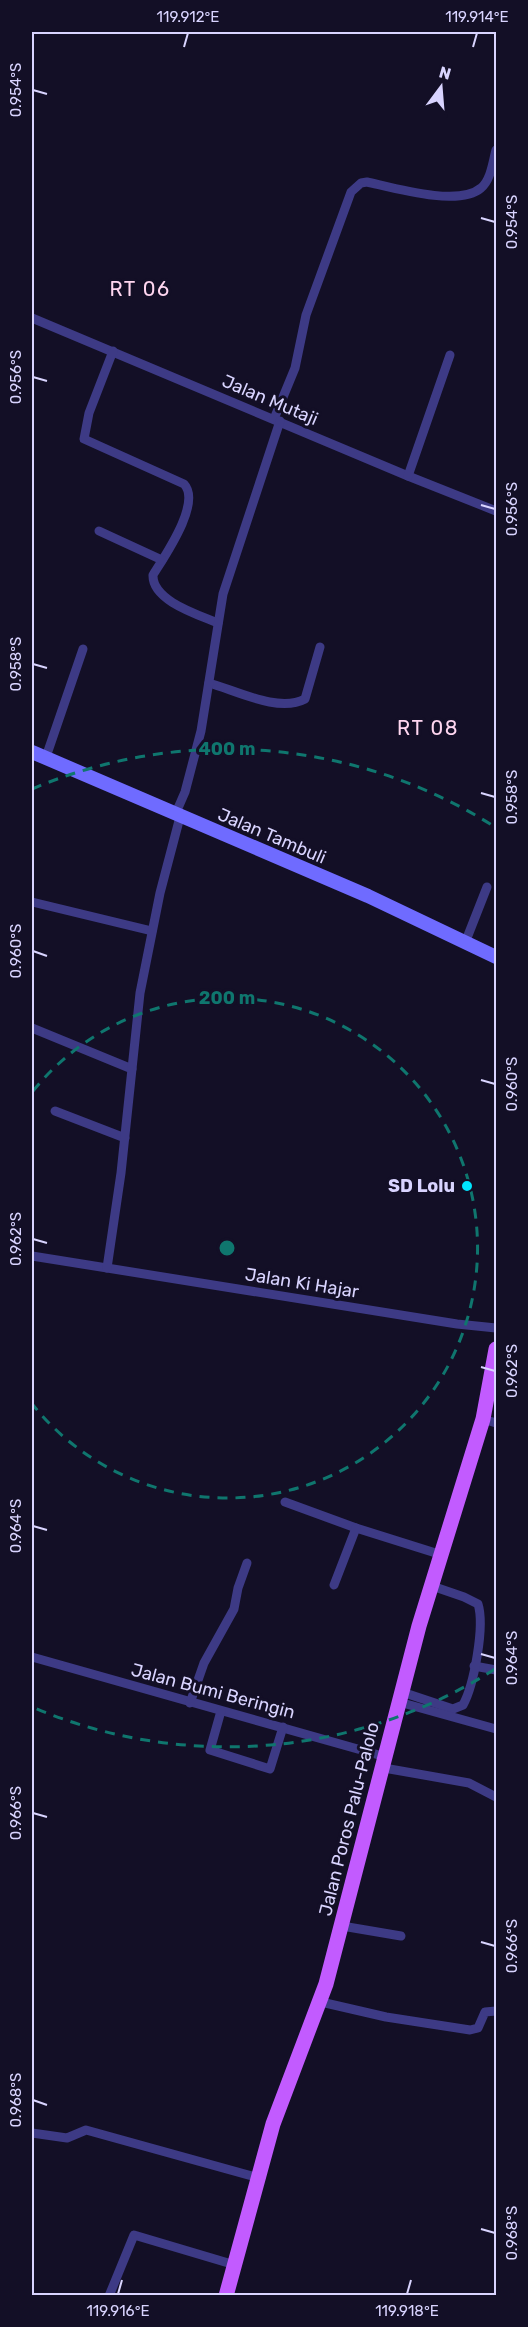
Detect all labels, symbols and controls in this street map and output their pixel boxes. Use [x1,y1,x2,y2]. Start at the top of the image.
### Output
text: 119.912°E [157,8,219,26]
text: 119.914°E [445,8,509,26]
north arrow [411,57,471,117]
text: N [437,62,453,84]
text: 0.954°S [7,63,25,117]
text: 0.954°S [503,195,521,249]
district label: RT 06 [109,277,171,301]
text: 0.956°S [7,350,25,404]
street label: Jalan Mutaji [219,370,321,430]
text: 0.956°S [503,482,521,536]
text: 0.958°S [7,637,25,691]
district label: RT 08 [397,716,459,740]
text: 400 m [198,738,256,760]
text: 0.958°S [503,770,521,824]
street label: Jalan Tambuli [215,803,329,869]
text: 0.960°S [7,924,25,978]
text: 200 m [199,987,255,1009]
text: 0.960°S [503,1057,521,1111]
place label: SD Lolu [388,1175,455,1197]
marker: SD Lolu [460,1179,474,1193]
text: 0.962°S [7,1212,25,1266]
centre of rings [217,1238,237,1258]
street label: Jalan Ki Hajar [244,1263,361,1303]
text: 0.962°S [503,1344,521,1398]
text: 0.964°S [7,1499,25,1553]
text: 0.964°S [503,1631,521,1685]
street label: Jalan Bumi Beringin [129,1659,297,1723]
street label: Jalan Poros Palu-Palolo [314,1720,384,1918]
text: 0.966°S [7,1786,25,1840]
text: 0.966°S [503,1919,521,1973]
text: 0.968°S [7,2073,25,2127]
text: 0.968°S [503,2206,521,2260]
text: 119.916°E [86,2302,150,2320]
text: 119.918°E [375,2302,439,2320]

